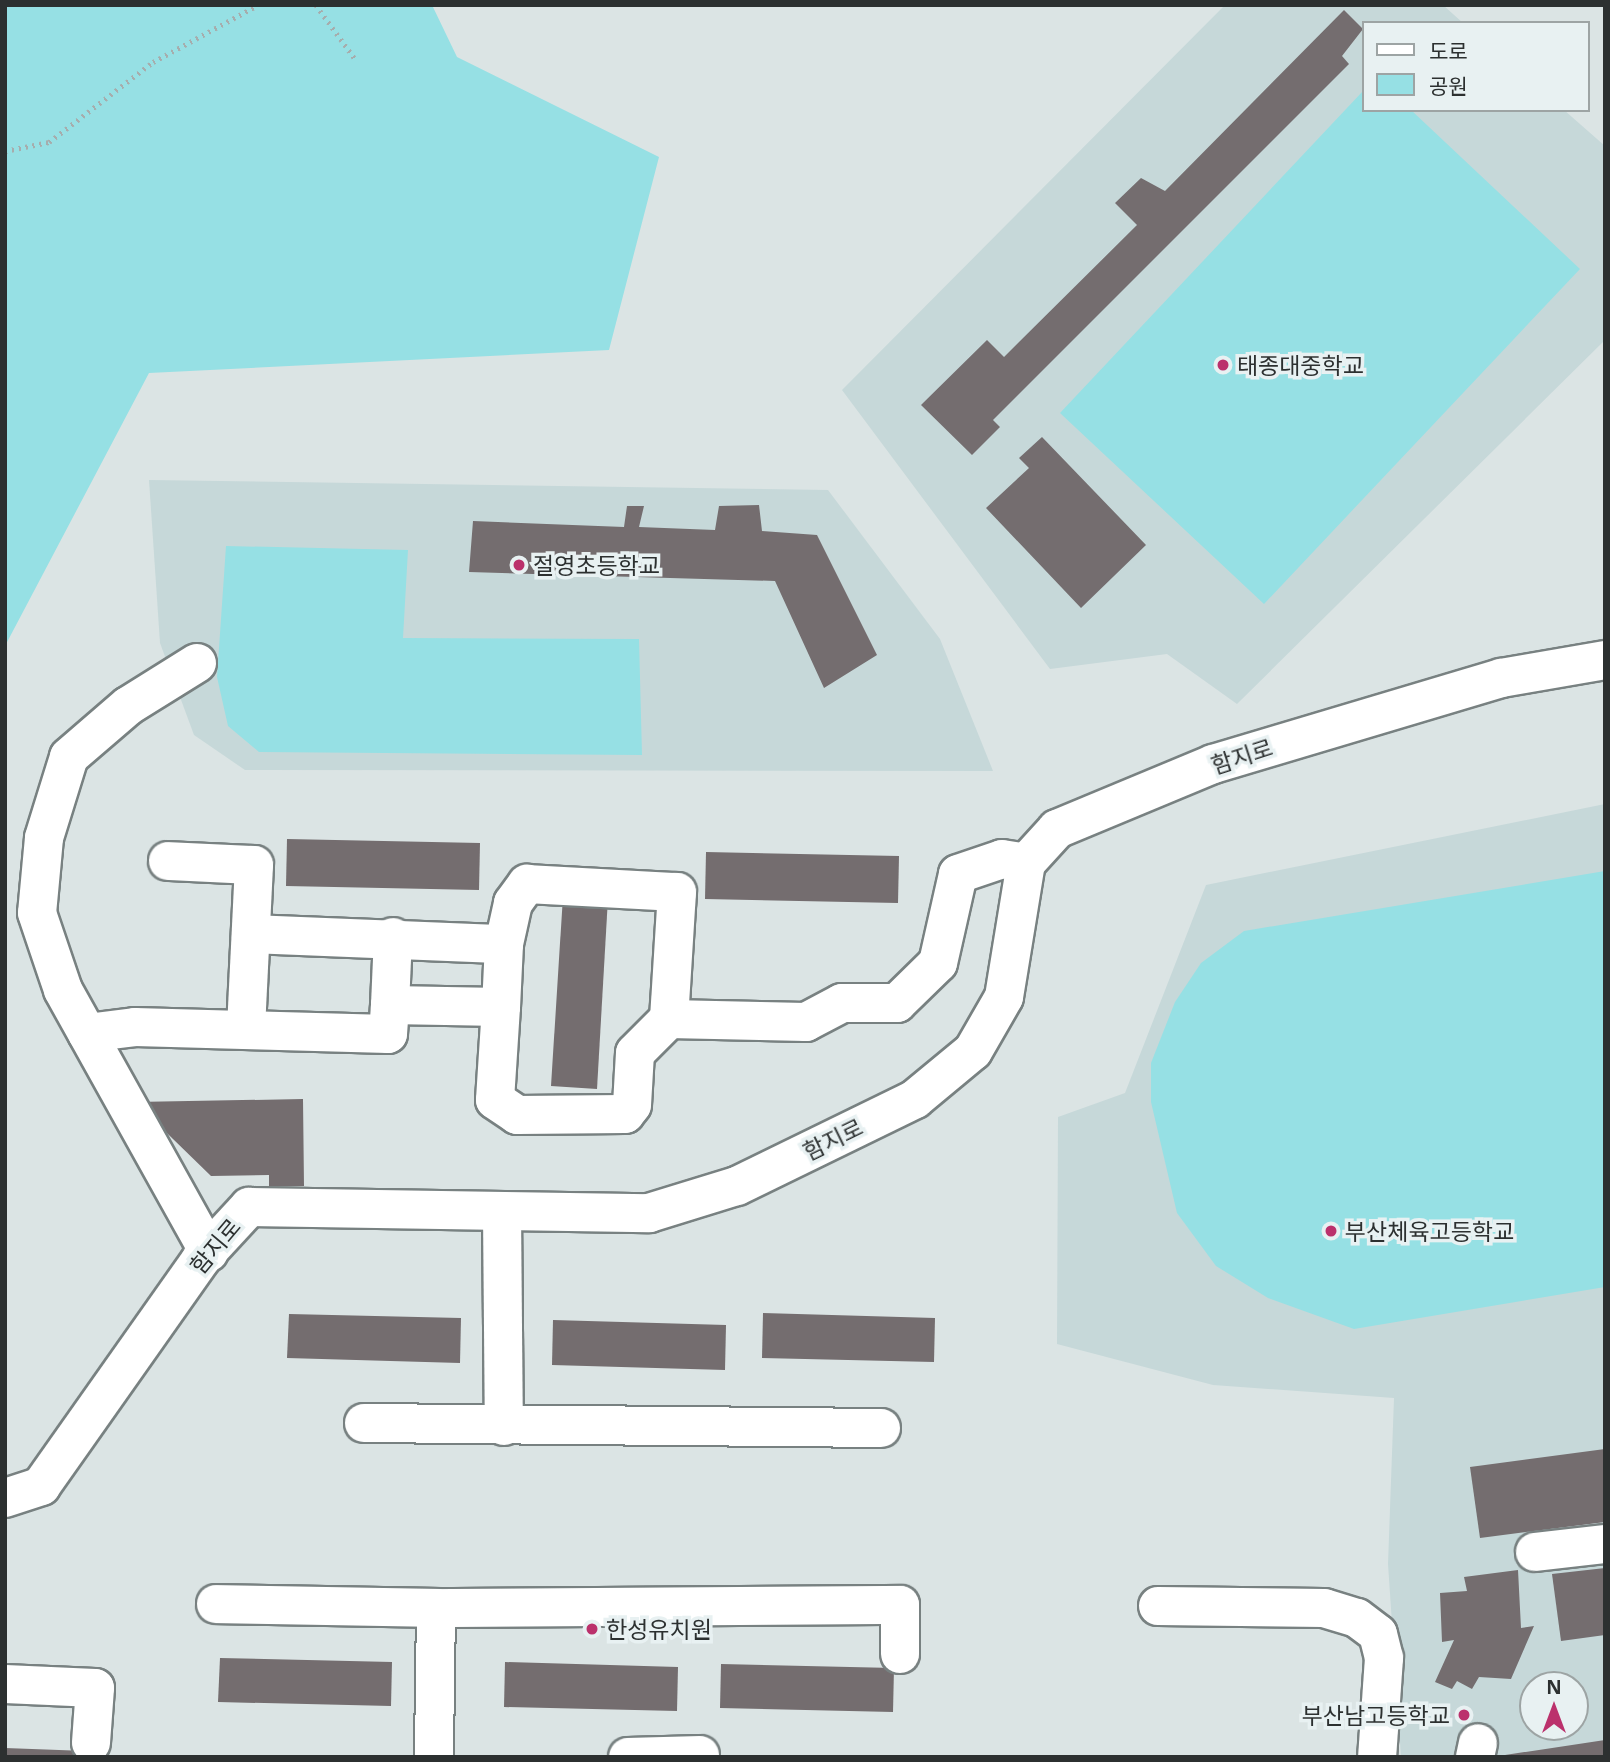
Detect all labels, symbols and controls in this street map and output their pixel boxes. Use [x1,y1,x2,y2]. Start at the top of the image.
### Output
legend [1362,21,1589,112]
text: 도로 [1429,37,1468,65]
text: 공원 [1429,72,1468,100]
place label: 태종대중학교 [1237,351,1364,379]
marker: 태종대중학교 [1215,357,1231,373]
place label: 절영초등학교 [533,551,660,579]
marker: 절영초등학교 [511,557,527,573]
street label: 함지로 [1208,733,1276,779]
street label: 함지로 [798,1113,868,1165]
street label: 함지로 [184,1213,246,1279]
place label: 부산체육고등학교 [1345,1217,1514,1245]
marker: 부산체육고등학교 [1323,1223,1339,1239]
place label: 한성유치원 [606,1615,712,1643]
marker: 한성유치원 [584,1621,600,1637]
north arrow [1519,1671,1589,1741]
text: N [1546,1674,1562,1700]
place label: 부산남고등학교 [1302,1701,1450,1729]
marker: 부산남고등학교 [1456,1707,1472,1723]

